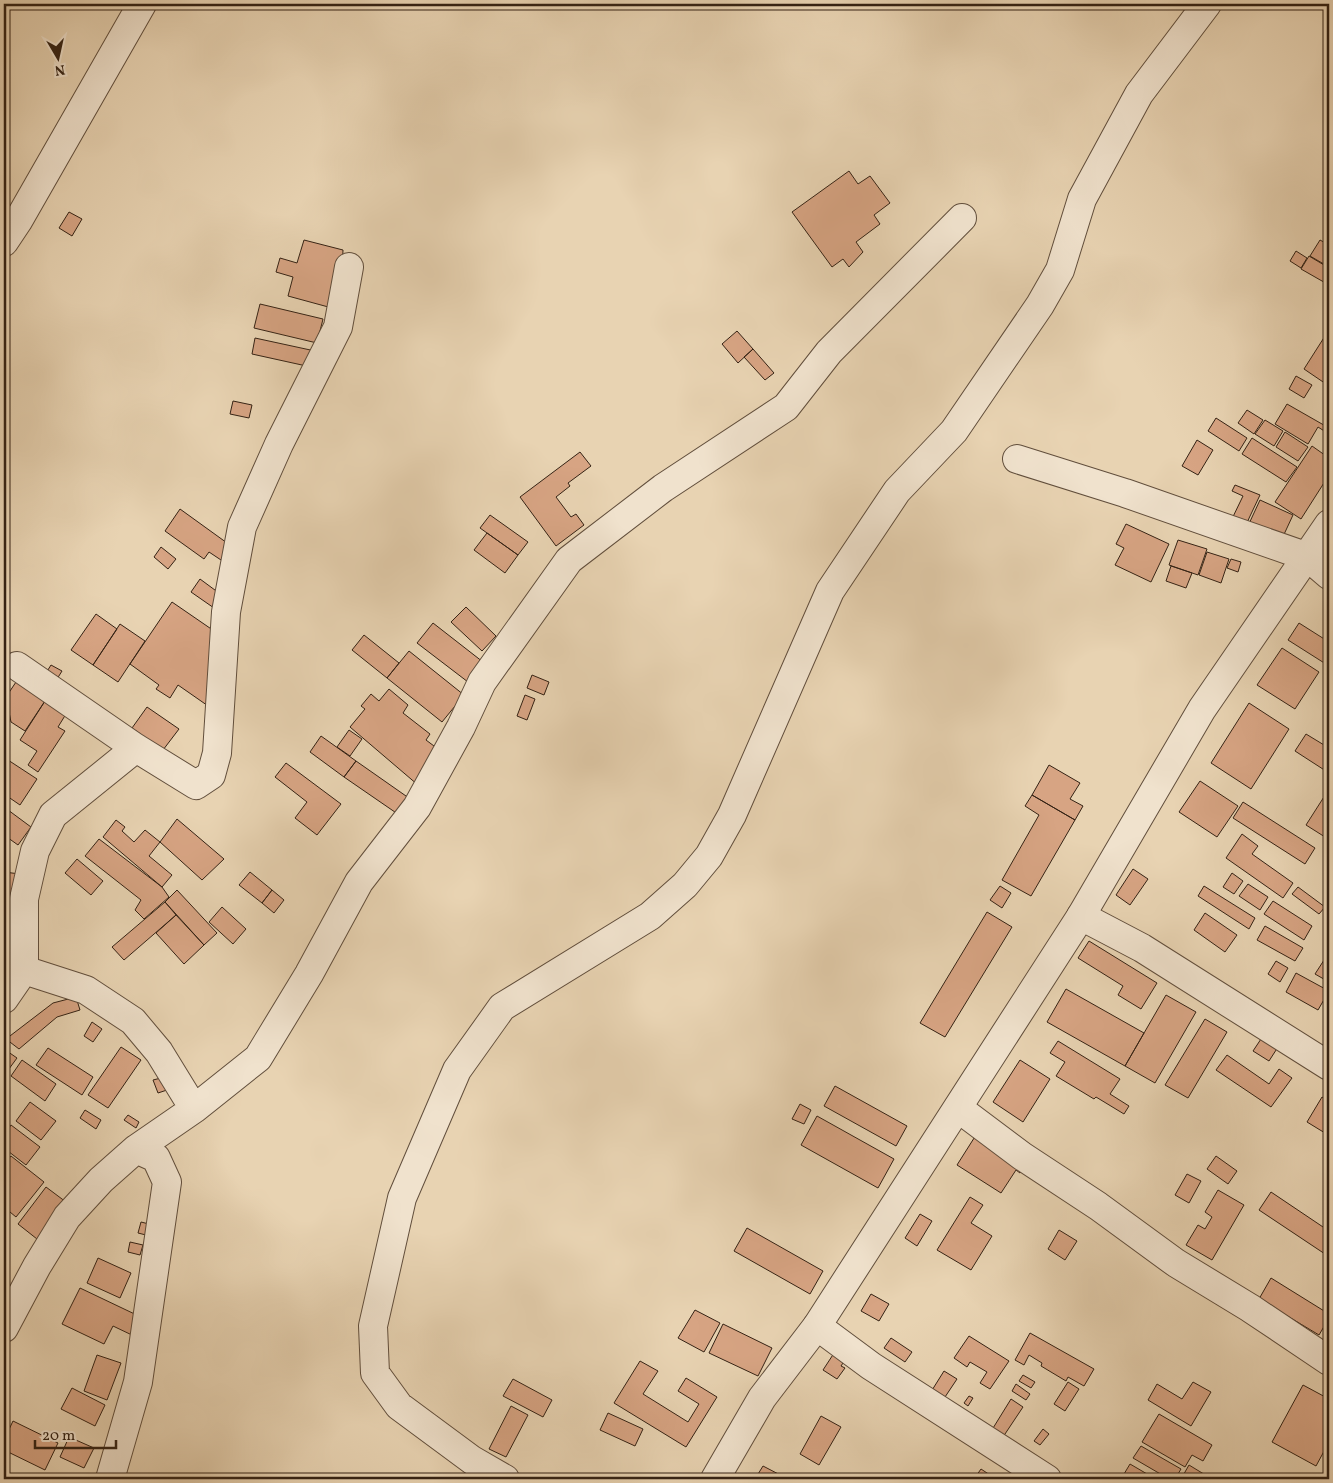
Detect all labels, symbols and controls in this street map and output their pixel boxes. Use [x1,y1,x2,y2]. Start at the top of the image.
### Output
north arrow [32,32,82,82]
text: N [53,59,66,80]
scale bar [35,1418,116,1450]
text: 20 m [42,1426,75,1447]

